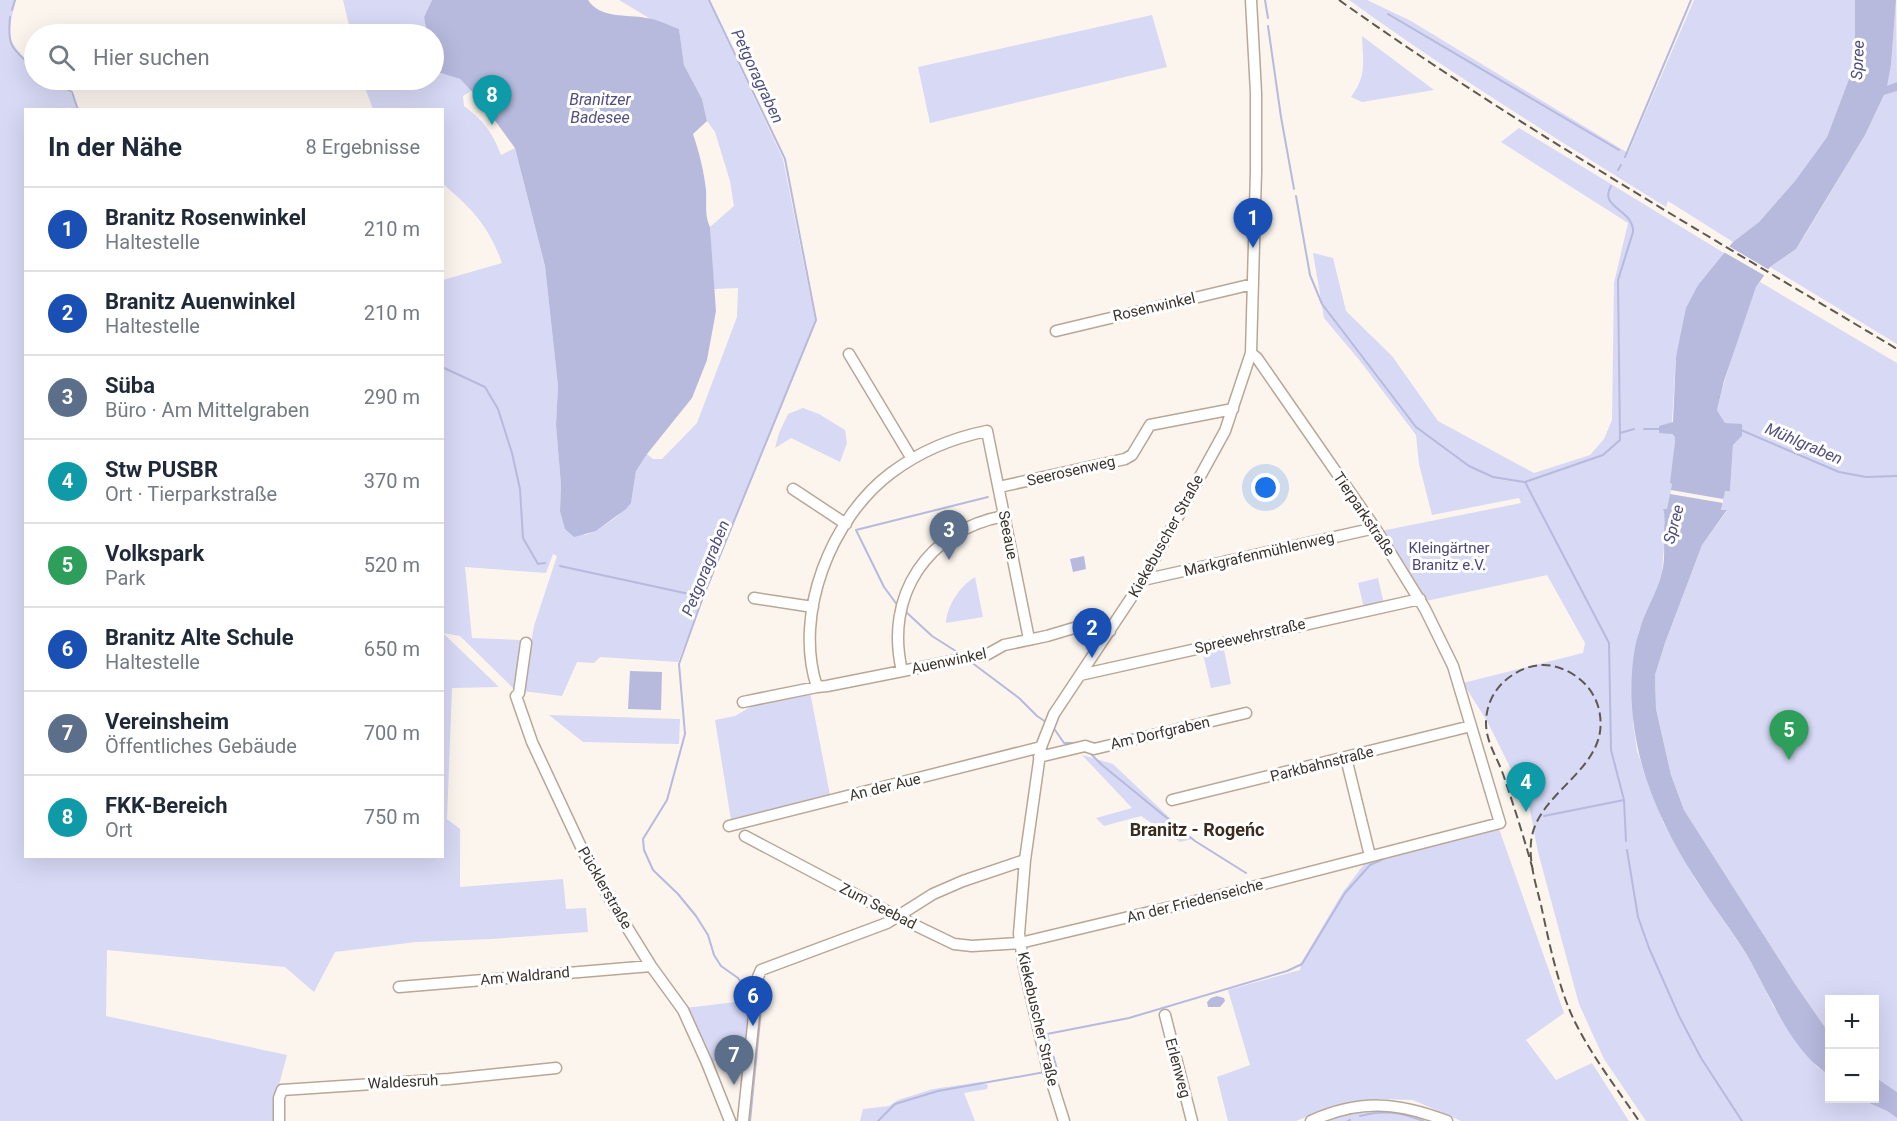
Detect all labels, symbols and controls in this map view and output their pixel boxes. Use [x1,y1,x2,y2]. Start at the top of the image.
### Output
search box [24,24,444,90]
water label: Petgoragraben [727,26,788,126]
water label: Spree [1847,40,1868,80]
icon: search [45,41,78,74]
text: Hier suchen [93,45,210,70]
pin: 8 [472,76,512,125]
water label: Branitzer Badesee [569,90,632,127]
text: In der Nähe [48,132,182,162]
text: 8 Ergebnisse [306,135,420,159]
pin: 1 [1234,198,1272,248]
text: Branitz Rosenwinkel [105,205,306,230]
text: 1 [62,217,73,241]
text: 210 m [364,217,420,241]
text: Haltestelle [105,230,200,254]
text: Branitz Auenwinkel [105,289,296,314]
street label: Rosenwinkel [1111,289,1197,325]
text: 2 [62,301,73,325]
text: 210 m [364,301,420,325]
text: Haltestelle [105,314,200,338]
text: Süba [105,373,155,398]
text: 3 [62,385,73,409]
text: 290 m [364,385,420,409]
text: Büro · Am Mittelgraben [105,398,309,422]
water label: Mühlgraben [1762,419,1845,468]
street label: Seerosenweg [1025,452,1117,490]
text: Stw PUSBR [105,457,218,482]
text: 4 [62,469,73,493]
text: 370 m [364,469,420,493]
street label: Tierparkstraße [1329,469,1399,559]
street label: Kiekebuscher Straße [1125,472,1207,600]
your location [1251,473,1280,502]
text: Ort · Tierparkstraße [105,482,277,506]
water label: Spree [1659,503,1688,546]
street label: Seeaue [994,509,1022,561]
pin: 3 [930,510,968,560]
water label: Petgoragraben [678,518,733,619]
street label: Markgrafenmühlenweg [1182,528,1336,580]
park label: Kleingärtner Branitz e.V. [1408,539,1490,574]
text: Volkspark [105,541,204,566]
text: 5 [62,553,73,577]
text: 520 m [364,553,420,577]
text: Park [105,566,145,590]
pin: 2 [1072,608,1112,658]
street label: Spreewehrstraße [1193,614,1307,658]
text: Branitz Alte Schule [105,625,294,650]
text: 6 [62,637,73,661]
text: 650 m [364,637,420,661]
street label: Auenwinkel [910,644,988,678]
text: Haltestelle [105,650,200,674]
text: Vereinsheim [105,709,229,734]
pin: 5 [1770,710,1808,760]
street label: Am Dorfgraben [1109,713,1211,753]
text: 7 [62,721,73,745]
text: 700 m [364,721,420,745]
text: Öffentliches Gebäude [105,734,297,758]
street label: Parkbahnstraße [1268,742,1376,786]
pin: 4 [1506,762,1546,812]
street label: An der Aue [847,769,923,805]
text: FKK-Bereich [105,793,228,818]
text: 8 [62,805,73,829]
text: 750 m [364,805,420,829]
text: Ort [105,818,133,842]
district label: Branitz - Rogeńc [1130,819,1264,840]
street label: Pücklerstraße [574,844,636,933]
street label: An der Friedenseiche [1125,875,1265,927]
street label: Zum Seebad [837,879,919,933]
street label: Kiekebuscher Straße [1014,950,1062,1088]
street label: Am Waldrand [480,963,570,989]
pin: 6 [734,976,772,1026]
map controls [1825,995,1879,1103]
button: + [1825,995,1879,1049]
pin: 7 [714,1036,754,1085]
street label: Erlenweg [1161,1036,1195,1100]
button: − [1825,1049,1879,1103]
street label: Waldesruh [367,1071,439,1093]

